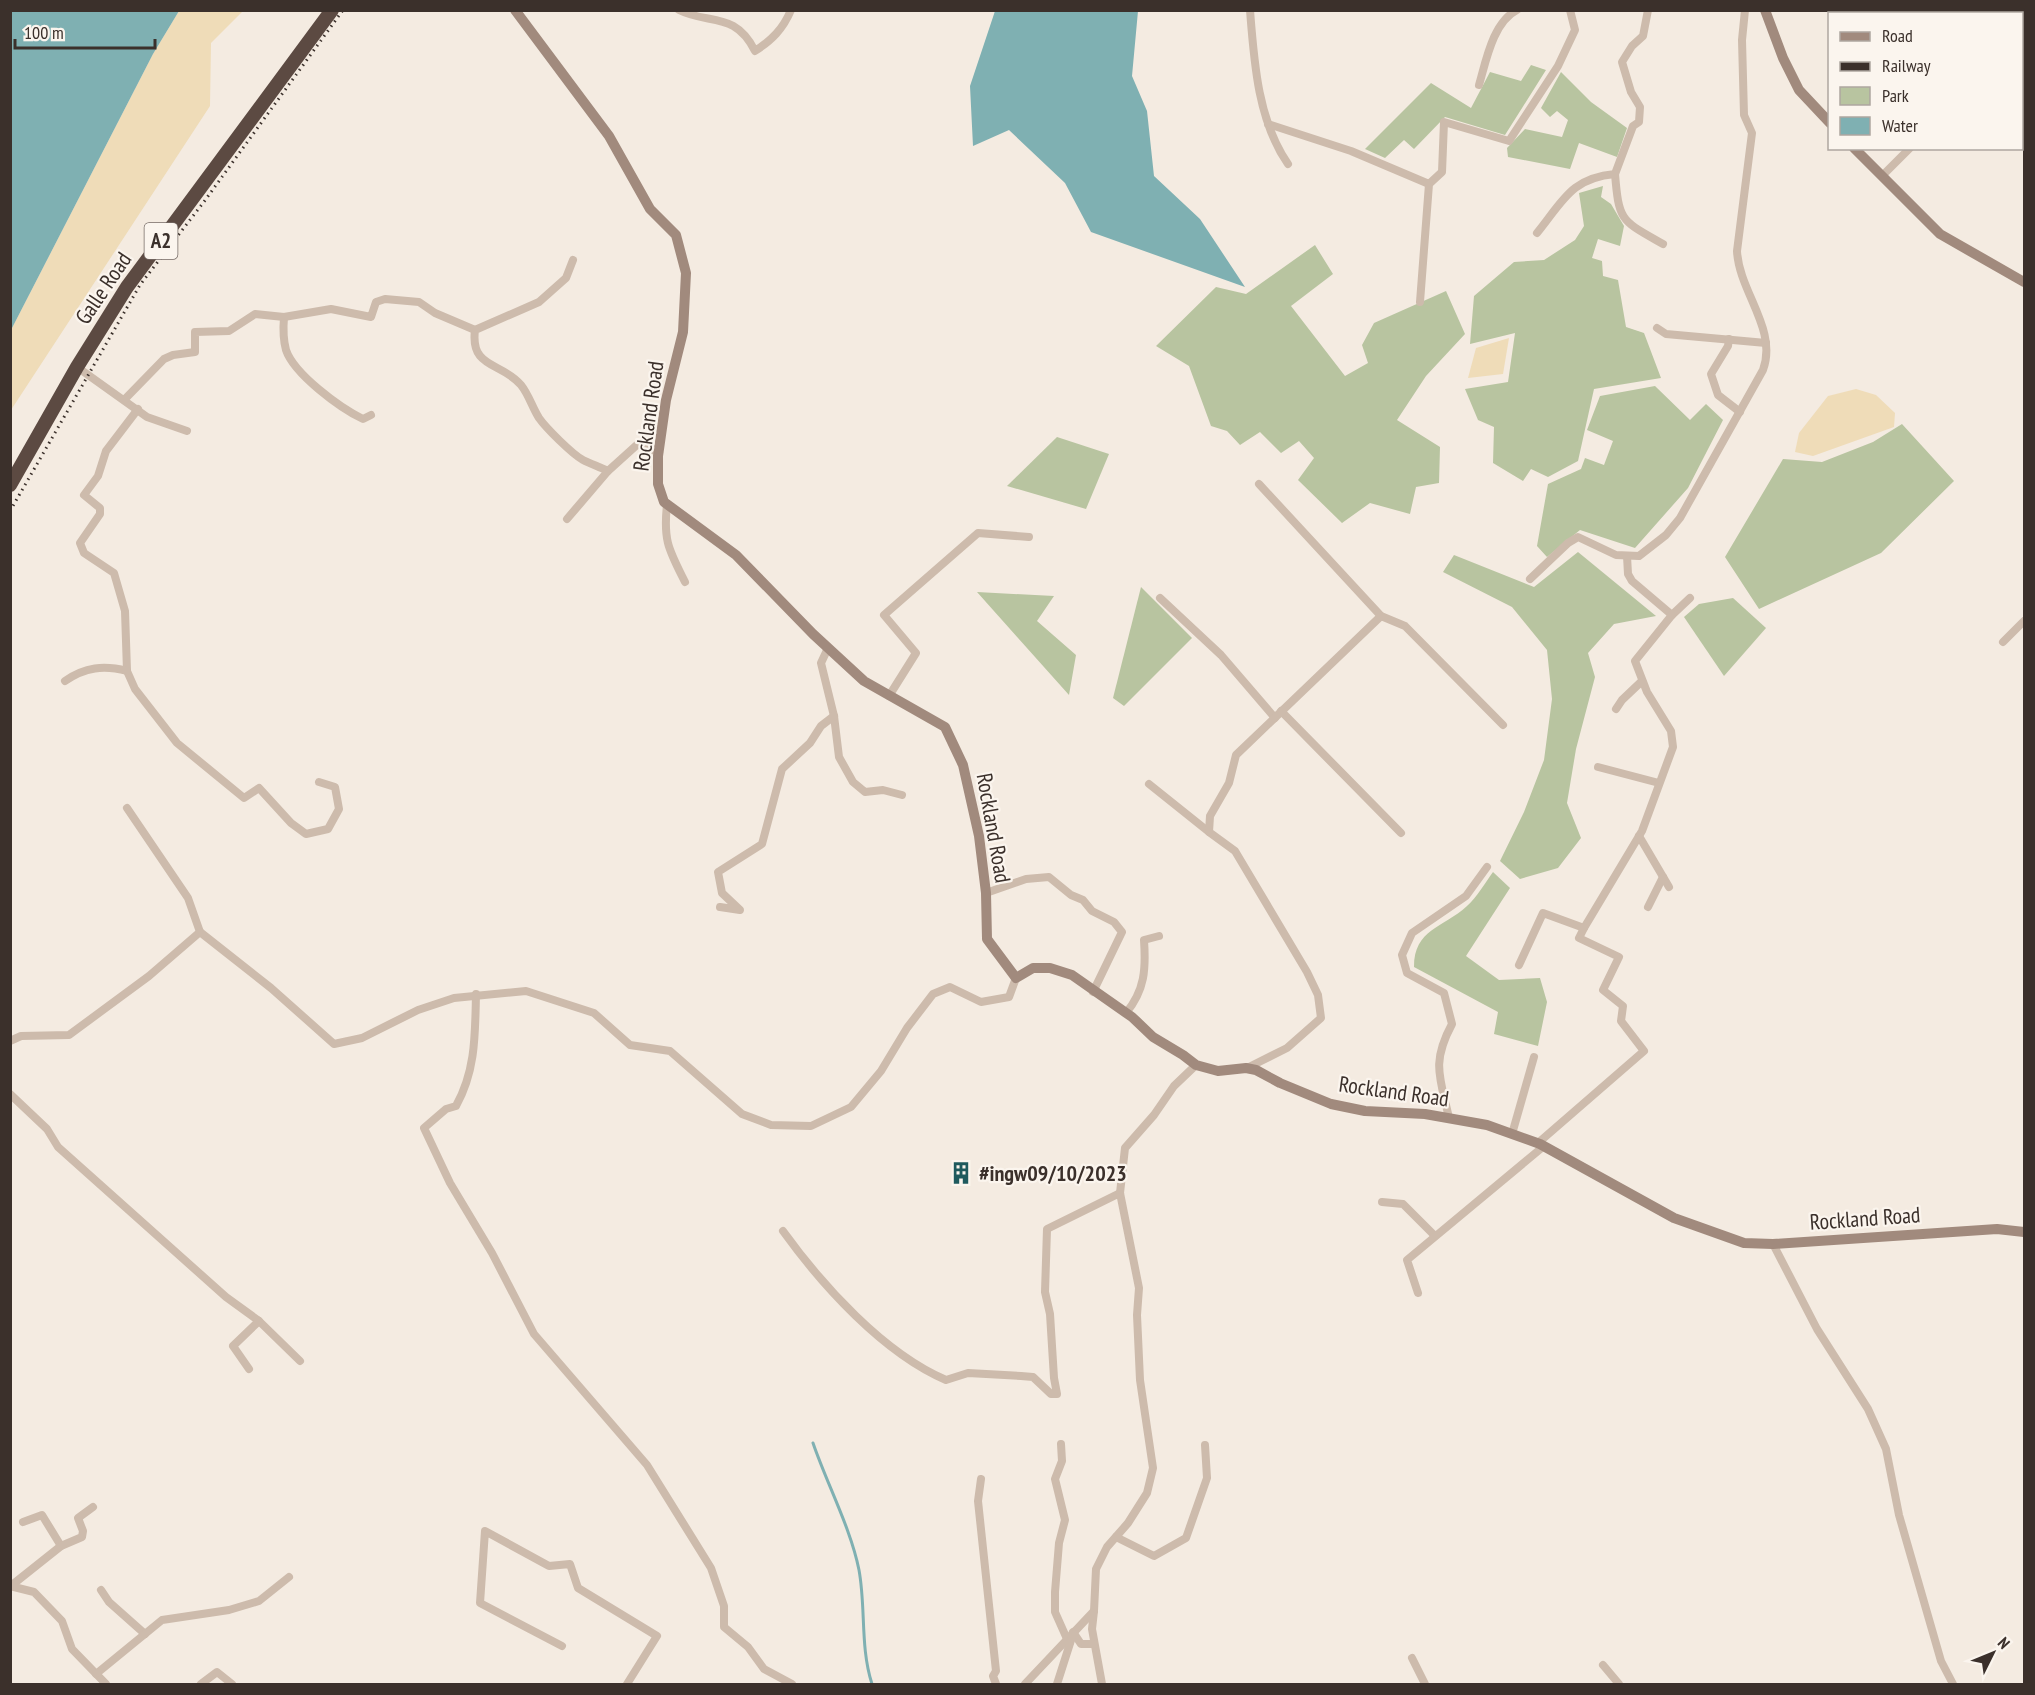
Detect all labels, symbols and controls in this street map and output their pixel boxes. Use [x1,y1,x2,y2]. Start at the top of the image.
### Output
scale bar [15,12,154,50]
legend [1828,12,2023,150]
text: 100 m [24,21,64,44]
text: Road [1882,24,1913,47]
text: Railway [1882,54,1931,77]
text: Park [1882,84,1909,107]
text: Water [1882,114,1918,137]
road number: A2 [144,223,178,259]
street label: Galle Road [69,247,137,329]
street label: Rockland Road [626,359,670,473]
street label: Rockland Road [971,771,1017,885]
street label: Rockland Road [1337,1069,1451,1113]
place label: #ingw09/10/2023 [979,1159,1127,1187]
building icon: #ingw09/10/2023 [948,1160,974,1186]
street label: Rockland Road [1809,1200,1921,1236]
north arrow [1963,1623,2023,1683]
text: N [1994,1633,2014,1653]

